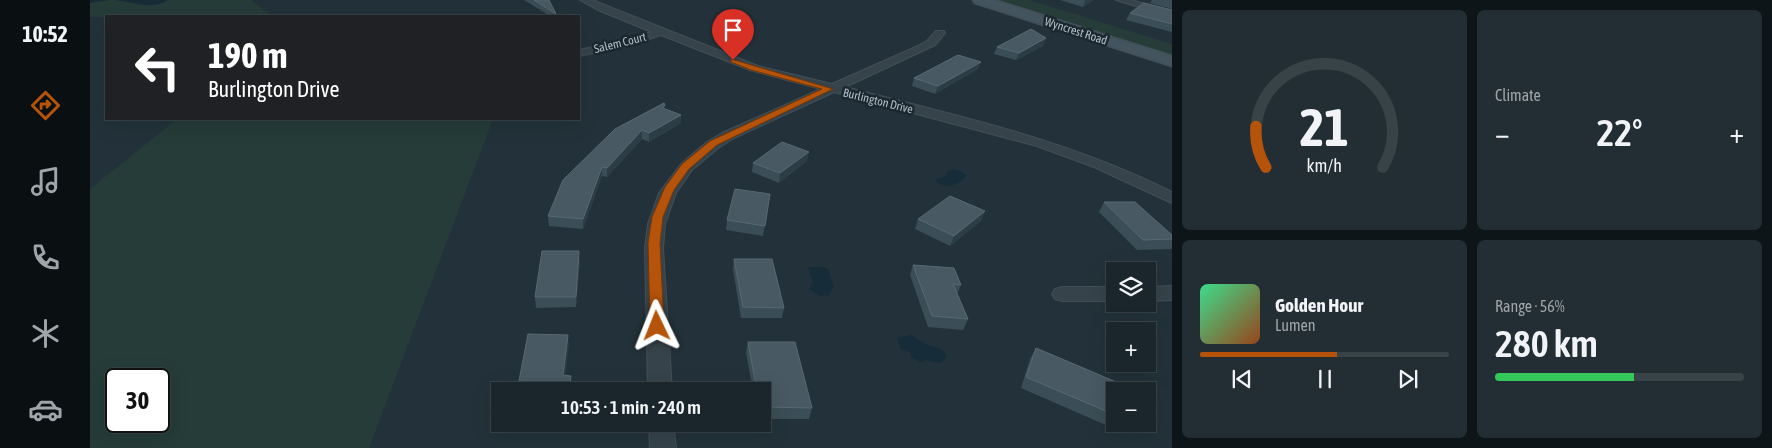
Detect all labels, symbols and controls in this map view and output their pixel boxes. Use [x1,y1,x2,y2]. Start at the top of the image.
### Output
pin [712,9,754,60]
street label: Wyncrest Road [1043,14,1109,48]
icon: arrive [719,16,747,44]
text: 10:52 [22,21,68,47]
street label: Salem Court [593,30,648,56]
icon: left [125,35,190,100]
text: 190 m [208,35,287,75]
text: Burlington Drive [208,76,339,102]
street label: Burlington Drive [842,86,914,116]
text: Climate [1495,86,1541,104]
icon: directions [28,88,63,123]
text: 21 [1300,97,1349,157]
text: 22° [1596,111,1643,154]
text: − [1495,117,1510,149]
text: + [1729,117,1744,149]
text: km/h [1307,155,1342,176]
icon: music [28,164,63,199]
icon: phone [28,240,63,275]
map controls [1106,262,1156,432]
button: layers [1106,262,1156,312]
text: Golden Hour [1275,294,1363,316]
text: Range · 56% [1495,297,1565,315]
position arrow [630,299,682,351]
icon: climate [28,316,63,351]
text: Lumen [1275,316,1315,334]
button: + [1106,322,1156,372]
text: 280 km [1495,322,1598,365]
icon: previous [1228,365,1256,393]
icon: pause [1311,365,1339,393]
icon: next [1394,365,1422,393]
speed limit sign: 30 [105,368,170,433]
button: − [1106,382,1156,432]
icon: car [28,392,63,427]
text: 10:53 · 1 min · 240 m [561,396,701,418]

